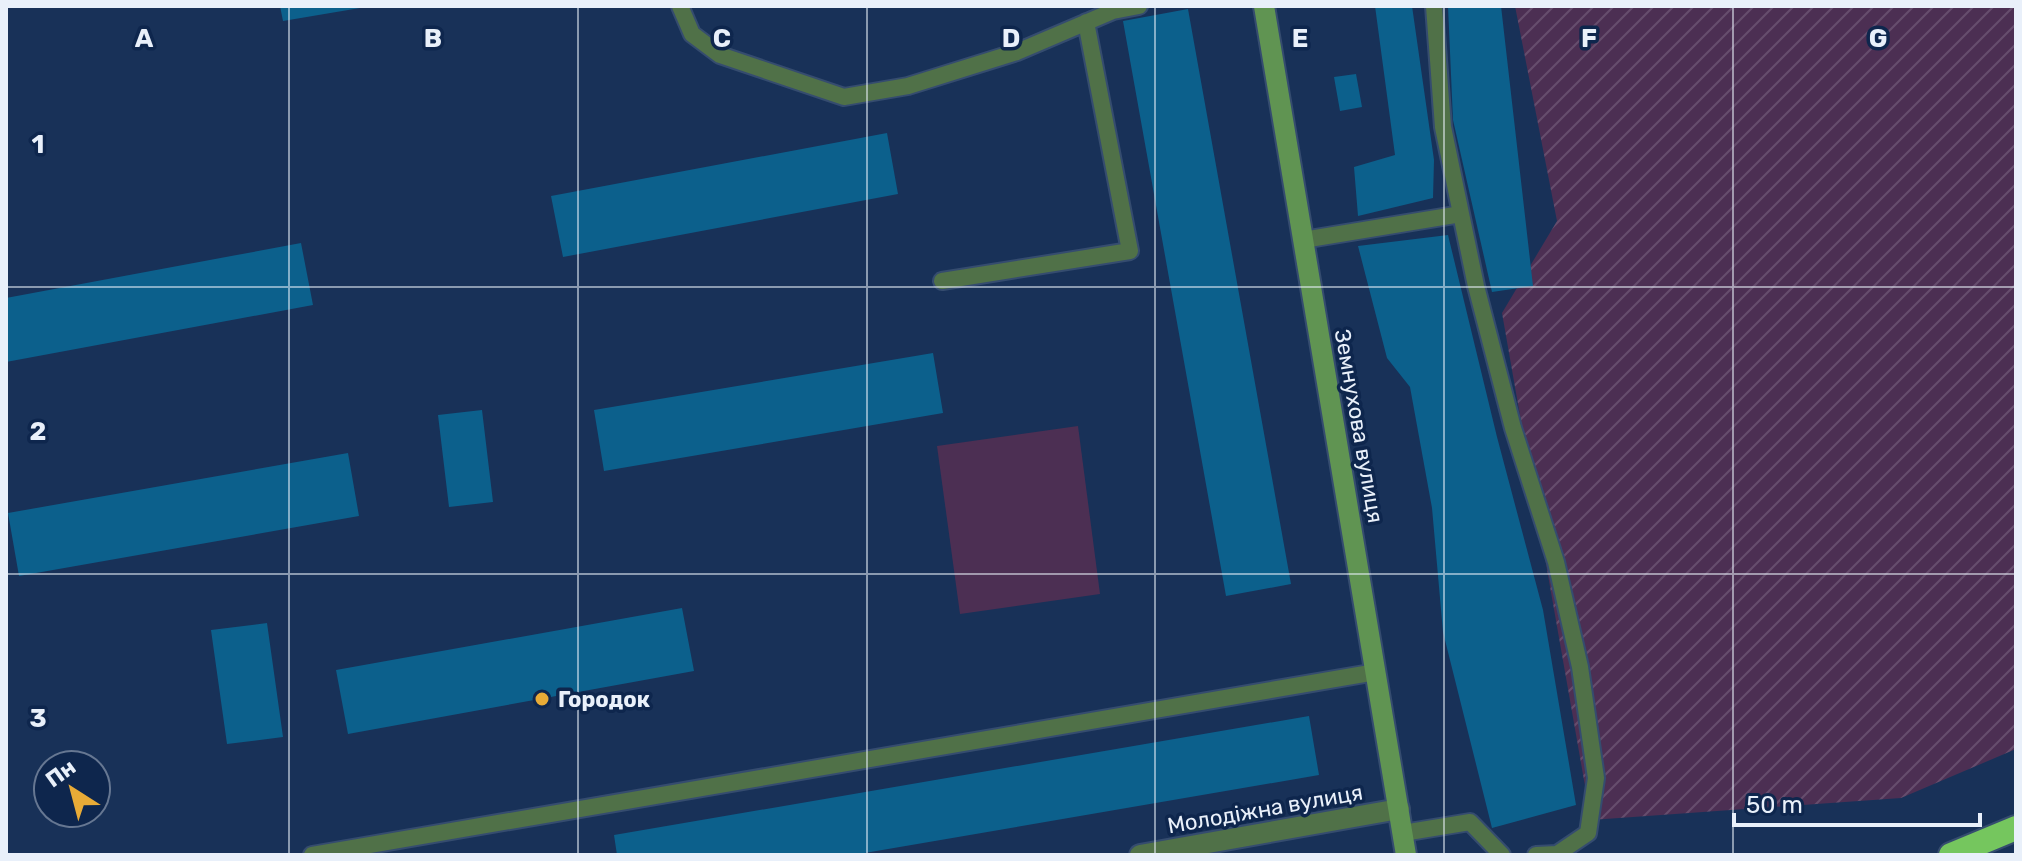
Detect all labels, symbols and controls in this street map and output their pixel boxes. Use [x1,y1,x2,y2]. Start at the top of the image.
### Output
text: A [135,23,154,54]
text: B [424,23,442,54]
text: C [713,23,731,54]
text: D [1002,23,1020,54]
text: E [1292,23,1308,54]
text: F [1581,23,1597,54]
text: G [1869,23,1887,54]
text: 1 [32,129,44,160]
street label: Земнухова вулиця [1329,327,1389,525]
text: 2 [30,416,46,447]
place label: Городок [558,686,650,713]
marker: Городок [533,690,551,708]
text: 3 [29,703,47,734]
north arrow [32,749,112,829]
text: Пн [40,753,81,793]
scale bar [1734,777,1980,827]
street label: Молодіжна вулиця [1165,779,1365,839]
text: 50 m [1746,791,1803,819]

